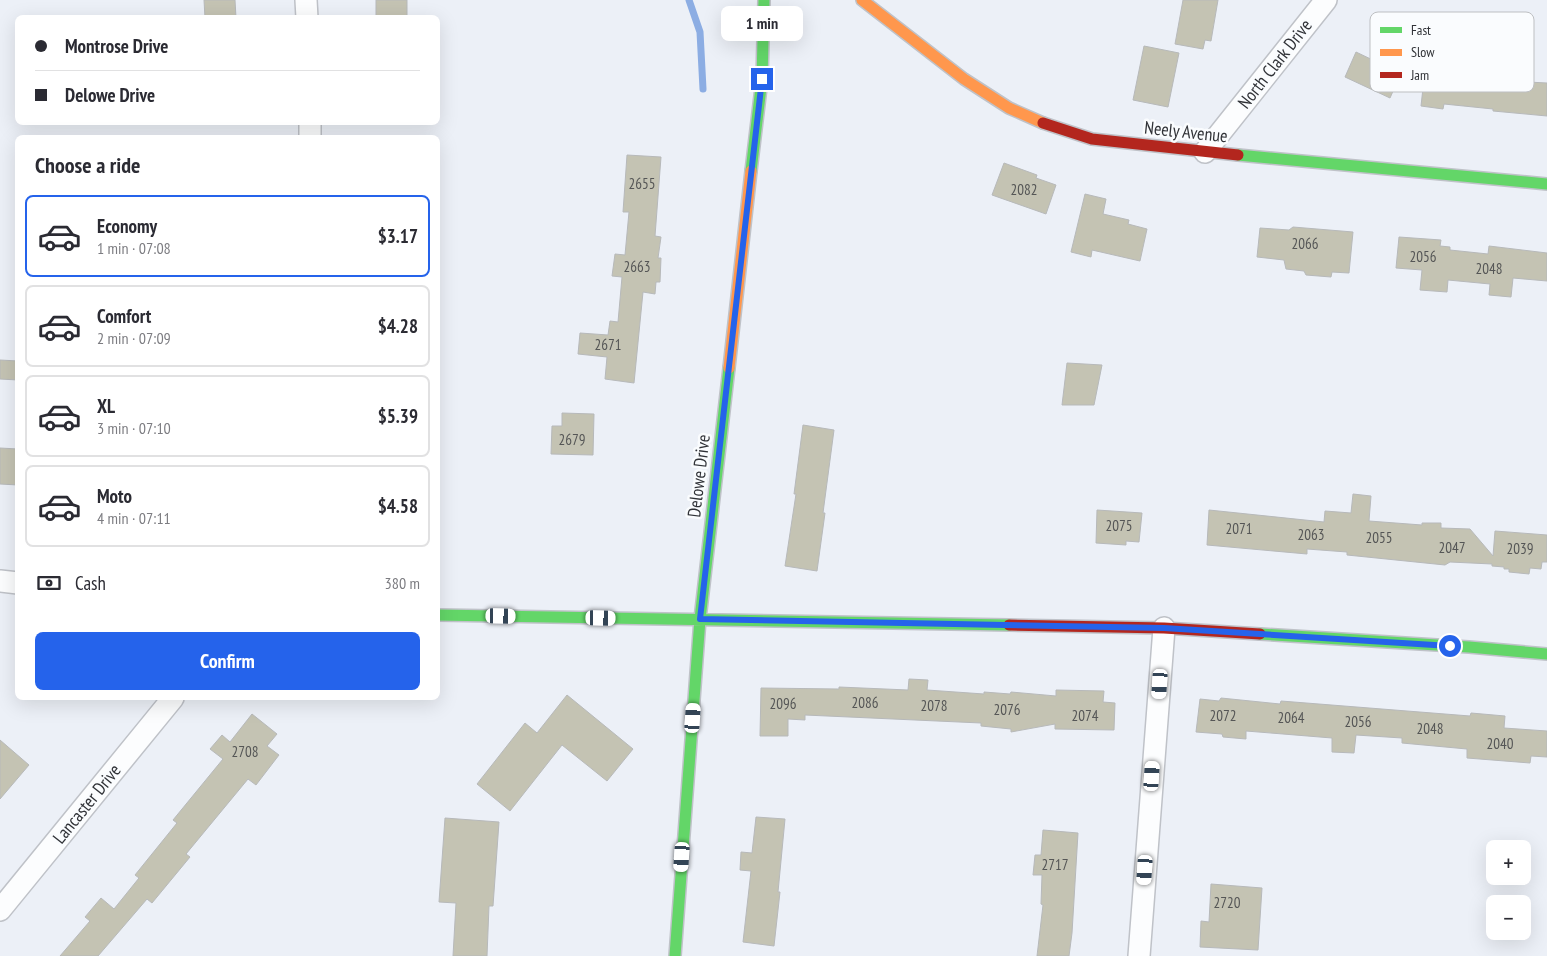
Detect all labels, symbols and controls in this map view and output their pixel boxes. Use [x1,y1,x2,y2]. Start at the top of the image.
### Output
callout: 1 min [721,7,803,42]
legend [1370,12,1534,92]
text: 1 min [746,13,778,33]
street label: North Clark Drive [1233,14,1317,113]
text: Fast [1411,21,1431,39]
text: Montrose Drive [65,34,168,58]
text: Slow [1411,43,1435,61]
text: Jam [1410,66,1429,84]
route end [751,68,773,90]
text: Delowe Drive [65,83,155,107]
street label: Neely Avenue [1143,116,1229,147]
text: Choose a ride [35,151,140,179]
house number: 2655 [628,174,656,193]
house number: 2082 [1010,180,1038,199]
icon: car [37,214,82,259]
text: Economy [97,214,157,238]
text: $3.17 [378,224,418,248]
house number: 2066 [1291,234,1319,253]
text: 1 min · 07:08 [97,238,171,258]
house number: 2056 [1409,247,1437,266]
house number: 2663 [623,257,651,276]
house number: 2048 [1475,259,1503,278]
icon: car [37,304,82,349]
text: Comfort [97,304,151,328]
text: $4.28 [378,314,418,338]
text: 2 min · 07:09 [97,328,171,348]
house number: 2671 [594,335,622,354]
icon: car [37,394,82,439]
text: XL [97,394,115,418]
text: $5.39 [378,404,418,428]
text: 3 min · 07:10 [97,418,171,438]
house number: 2679 [558,430,586,449]
street label: Delowe Drive [682,433,715,519]
icon: car [37,484,82,529]
text: Moto [97,484,132,508]
text: $4.58 [378,494,418,518]
text: 4 min · 07:11 [97,508,171,528]
house number: 2075 [1105,516,1133,535]
house number: 2071 [1225,519,1253,538]
house number: 2063 [1297,525,1325,544]
house number: 2055 [1365,528,1393,547]
house number: 2047 [1438,538,1466,557]
house number: 2039 [1506,539,1534,558]
icon: cash [35,569,63,597]
text: Cash [75,571,106,595]
text: 380 m [385,573,420,593]
car [485,608,516,624]
car [585,610,616,626]
button: Confirm [35,632,420,690]
route start [1439,635,1461,657]
car [1151,669,1168,699]
house number: 2086 [851,693,879,712]
house number: 2096 [769,694,797,713]
house number: 2078 [920,696,948,715]
house number: 2076 [993,700,1021,719]
car [684,703,701,733]
house number: 2074 [1071,706,1099,725]
house number: 2072 [1209,706,1237,725]
house number: 2064 [1277,708,1305,727]
house number: 2056 [1344,712,1372,731]
house number: 2048 [1416,719,1444,738]
house number: 2040 [1486,734,1514,753]
house number: 2708 [231,742,259,761]
street label: Lancaster Drive [48,759,126,848]
car [1143,761,1160,791]
map controls [1486,840,1531,940]
button: + [1486,840,1531,885]
car [673,842,690,872]
house number: 2717 [1041,855,1069,874]
car [1136,855,1153,885]
house number: 2720 [1213,893,1241,912]
button: − [1486,895,1531,940]

